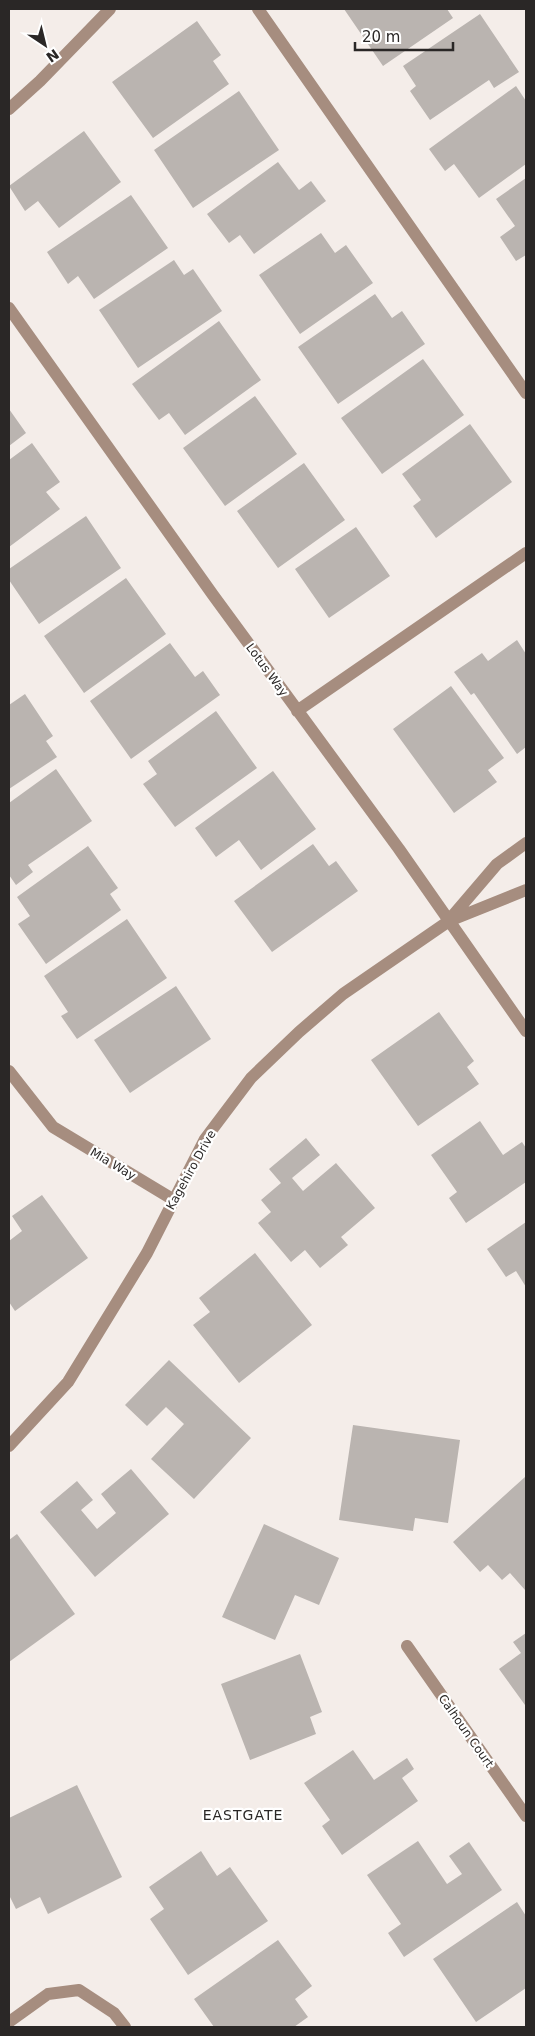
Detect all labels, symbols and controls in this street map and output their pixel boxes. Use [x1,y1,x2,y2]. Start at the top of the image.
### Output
north arrow [20,20,70,70]
scale bar [355,20,452,52]
text: 20 m [362,28,400,46]
text: N [43,46,62,66]
street label: Lotus Way [243,641,291,699]
street label: Kagehiro Drive [163,1128,219,1212]
street label: Mia Way [88,1145,138,1183]
street label: Calhoun Court [436,1692,497,1770]
district label: EASTGATE [203,1807,283,1823]

